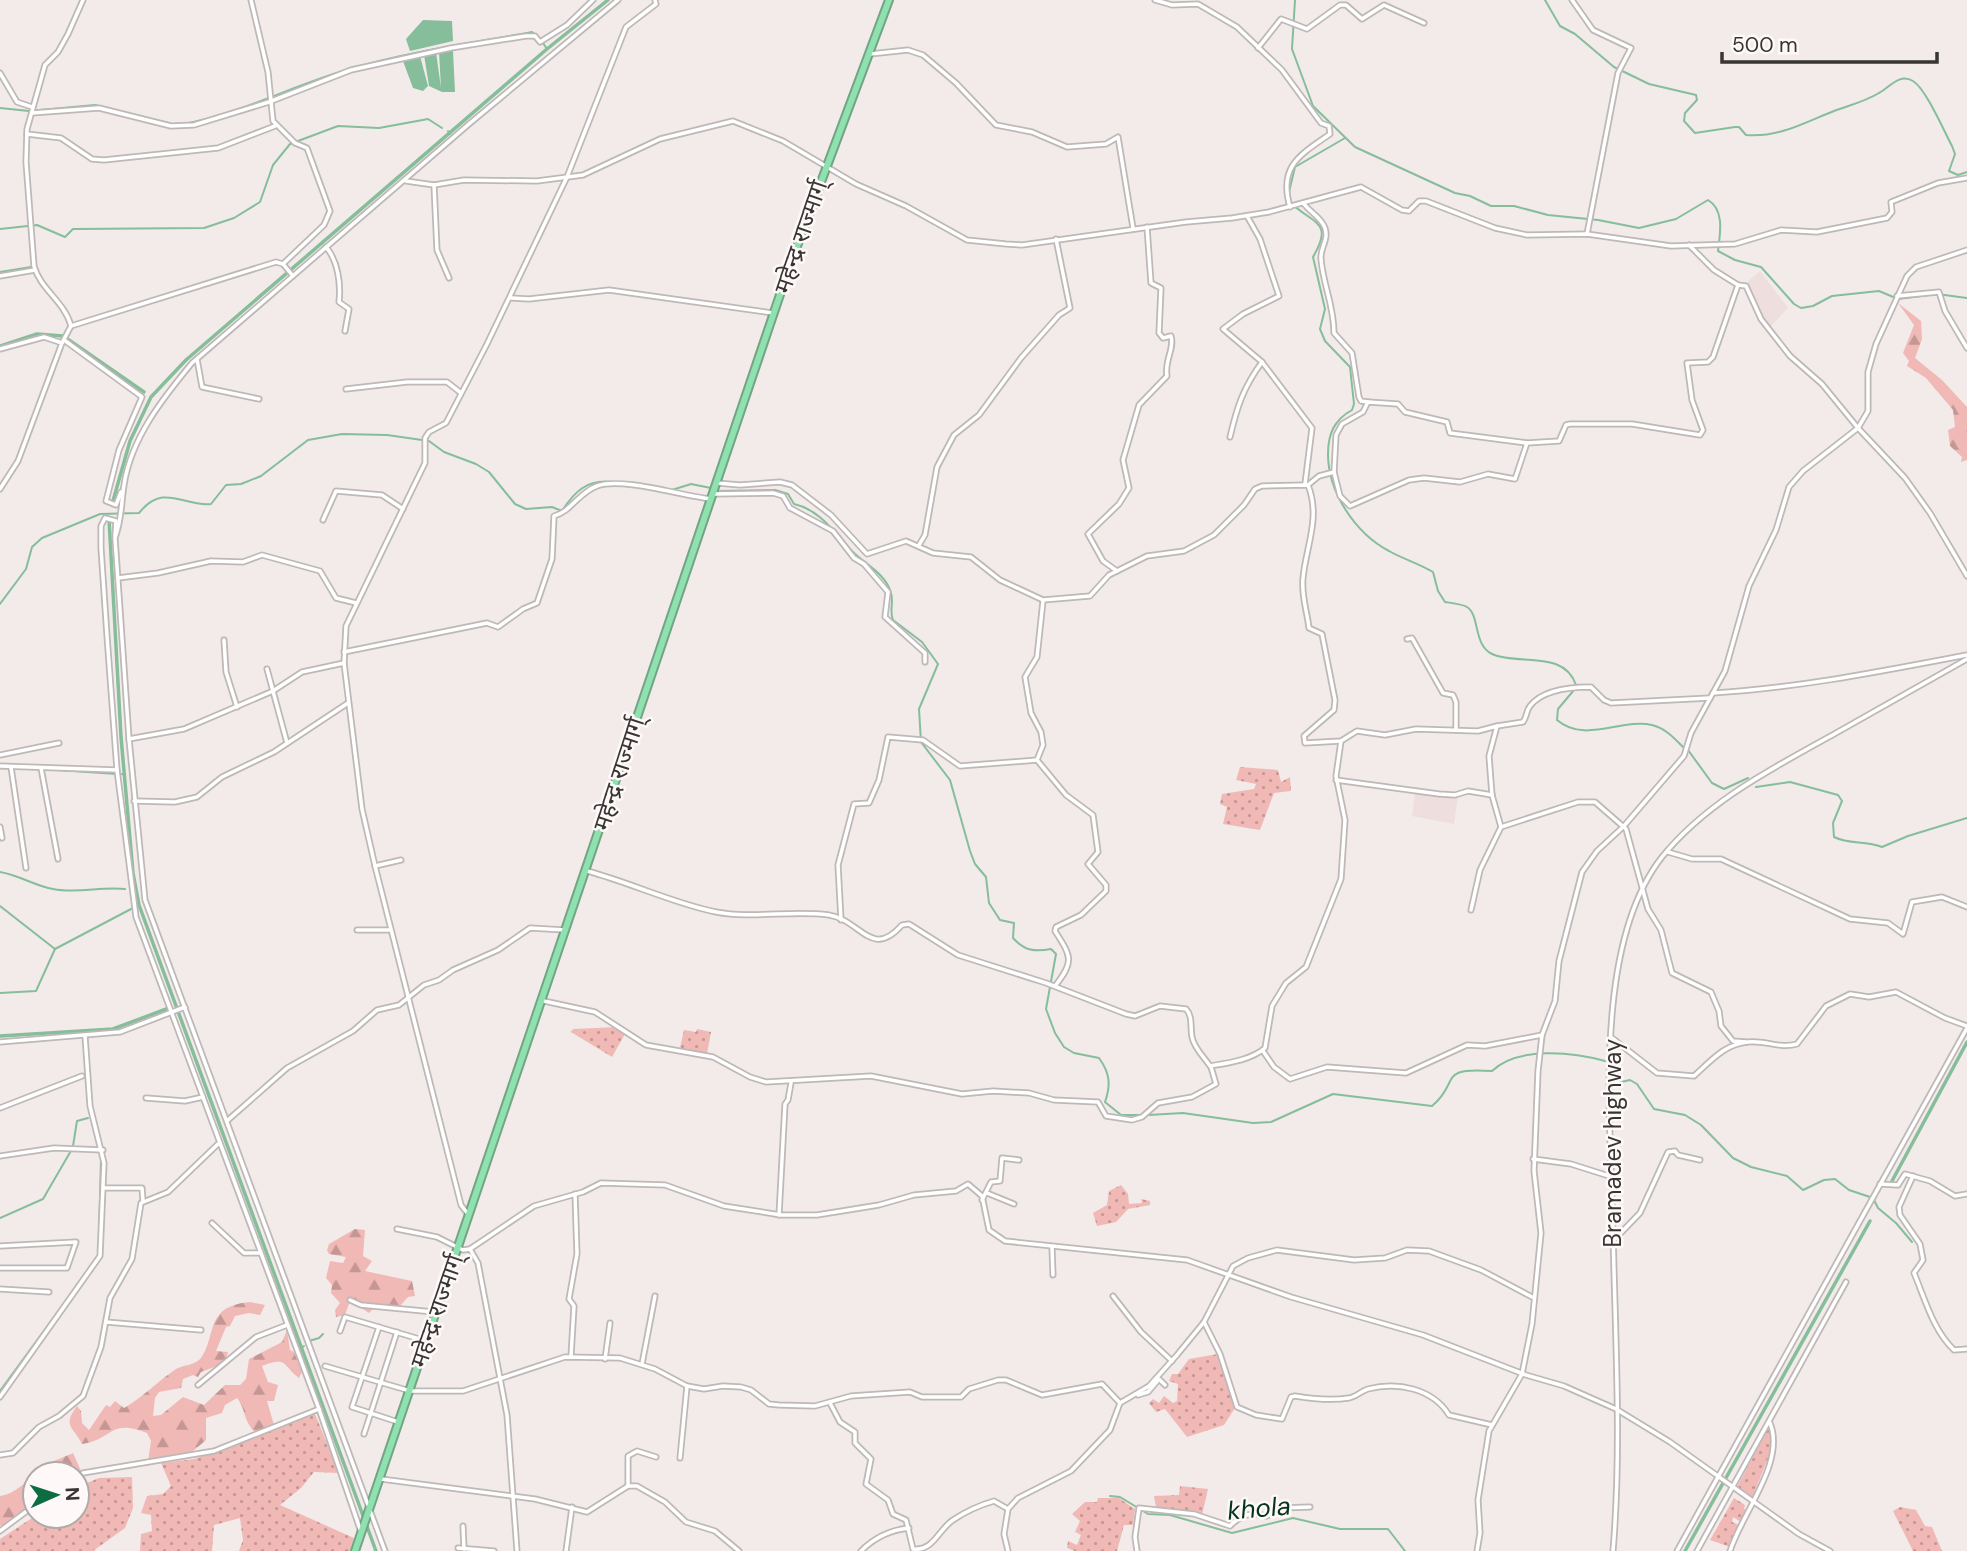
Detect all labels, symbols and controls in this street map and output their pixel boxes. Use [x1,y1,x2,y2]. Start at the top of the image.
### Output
scale bar [1722,21,1937,65]
text: 500 m [1732,31,1798,59]
street label: महेन्द्र राज्मार्ग् [767,172,836,297]
street label: महेन्द्र राज्मार्ग् [586,709,653,835]
street label: Bramadev highway [1597,1039,1628,1247]
street label: महेन्द्र राज्मार्ग् [403,1246,472,1371]
north arrow [21,1460,91,1530]
text: N [60,1487,85,1502]
water label: khola [1226,1488,1292,1528]

